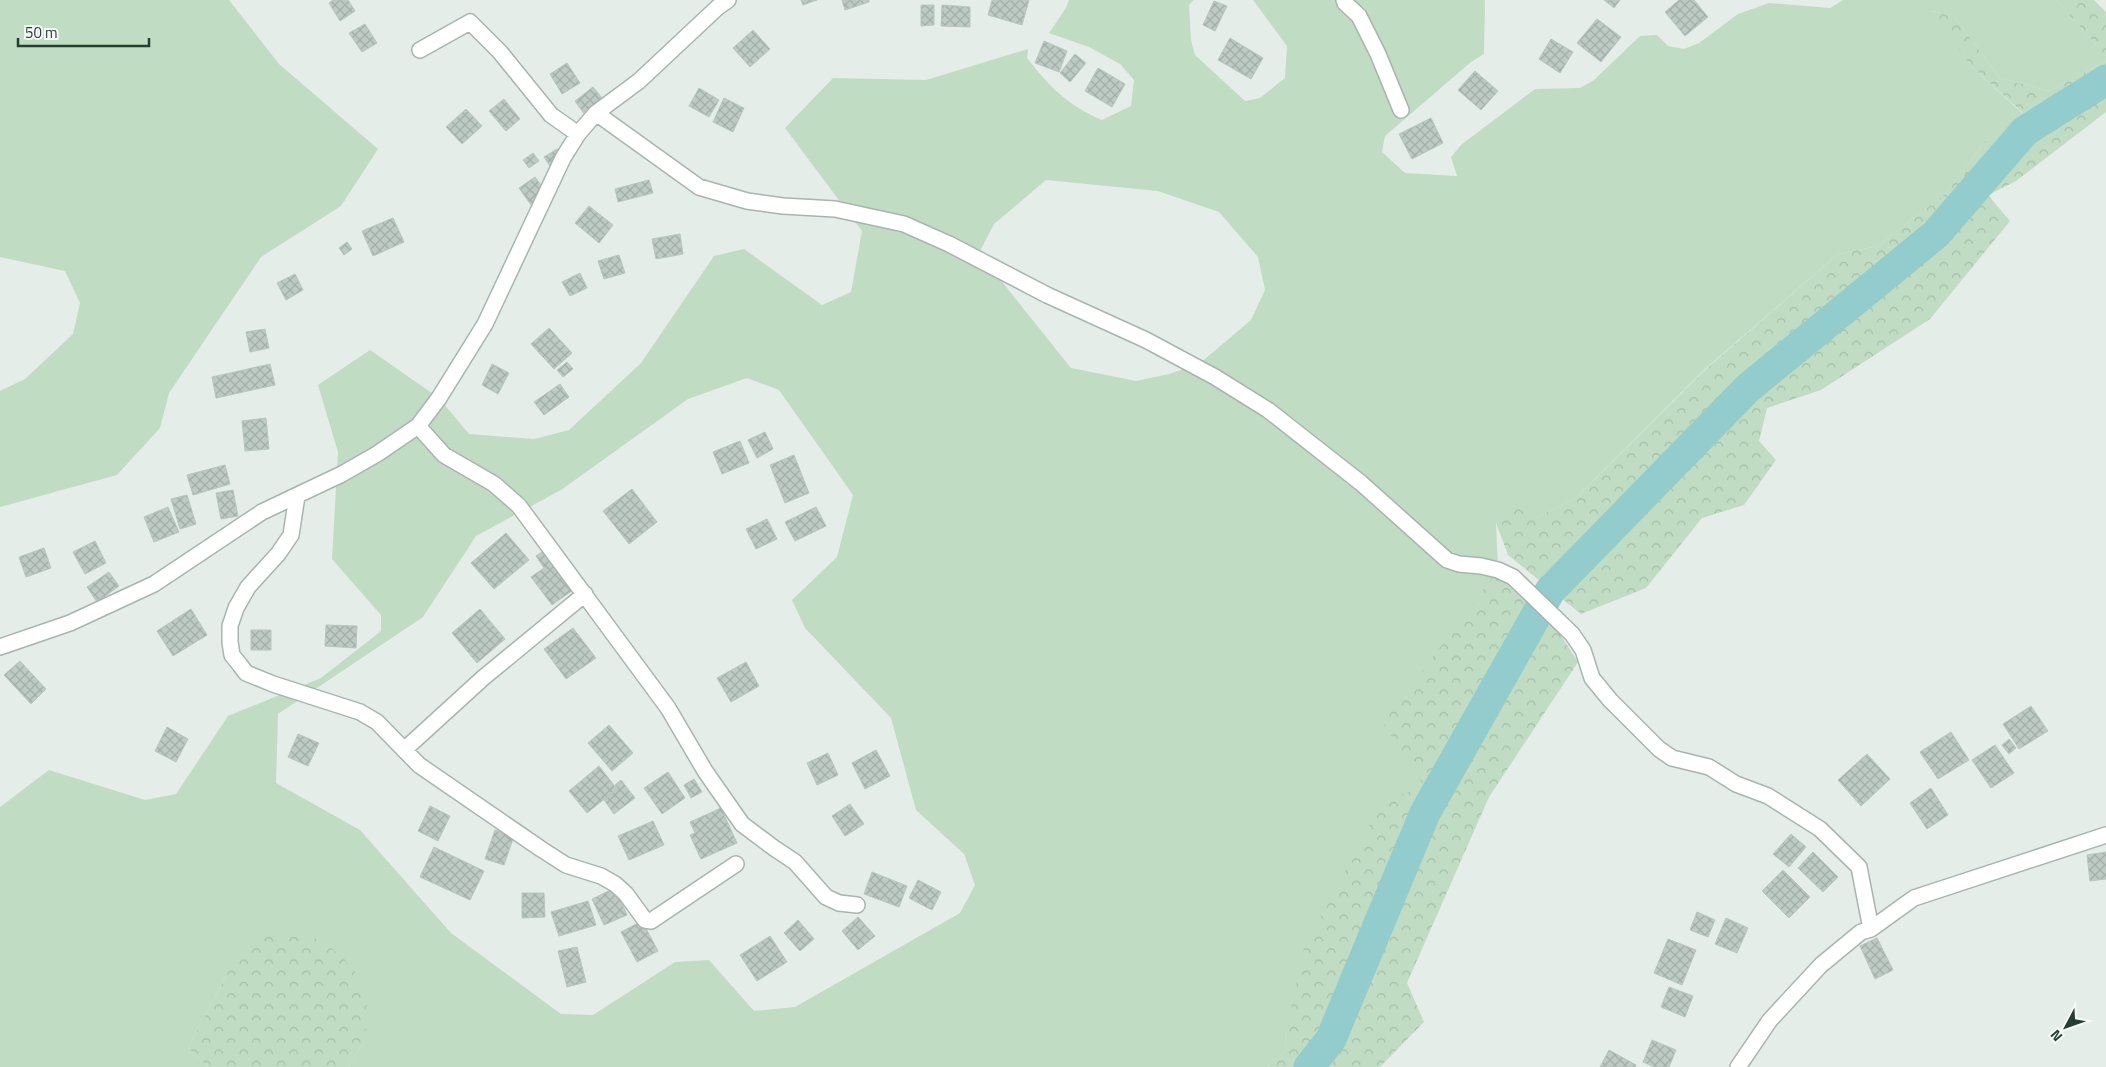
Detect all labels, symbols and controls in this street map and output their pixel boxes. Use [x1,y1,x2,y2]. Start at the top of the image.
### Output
scale bar [18,15,149,47]
text: 50 m [25,21,58,44]
north arrow [2041,1002,2091,1052]
text: N [2045,1025,2067,1046]

